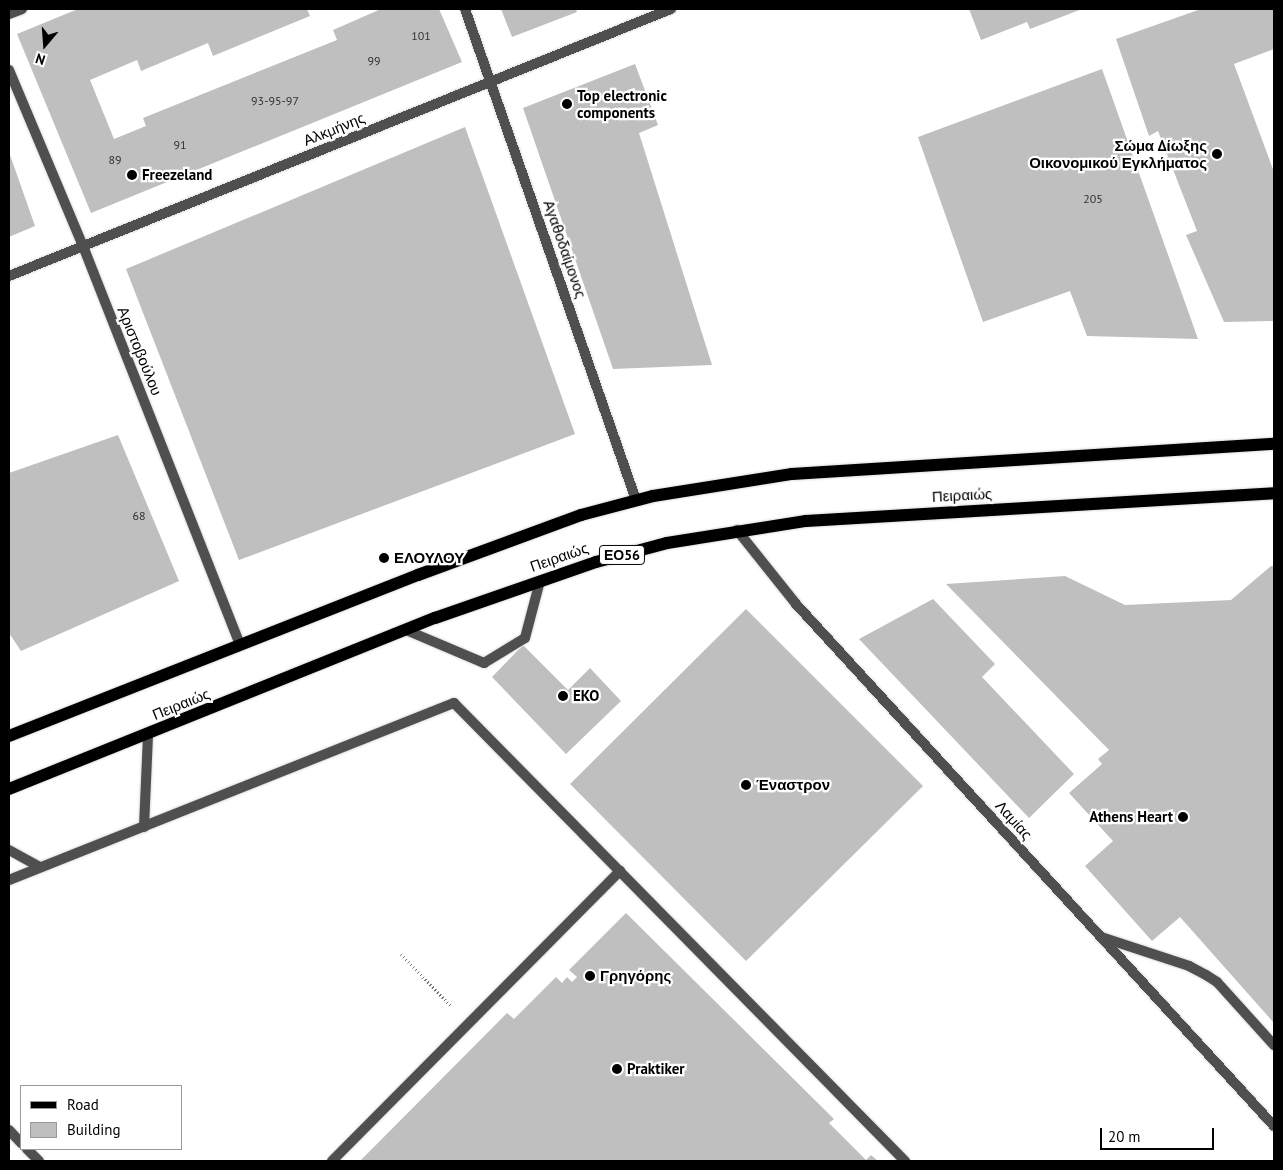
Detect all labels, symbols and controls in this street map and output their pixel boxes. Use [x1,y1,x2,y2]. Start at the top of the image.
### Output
north arrow [20,20,70,70]
house number: 101 [411,29,431,43]
text: N [33,49,48,69]
house number: 99 [367,54,381,68]
place label: Top electronic components [577,86,667,121]
house number: 93-95-97 [251,94,299,108]
marker: Top electronic components [561,98,573,110]
street label: Αλκμήνης [301,109,367,149]
place label: Σώμα Δίωξης Οικονομικού Εγκλήματος [1029,136,1207,171]
house number: 91 [173,138,187,152]
marker: Σώμα Δίωξης Οικονομικού Εγκλήματος [1211,148,1223,160]
house number: 89 [108,153,122,167]
place label: Freezeland [142,166,212,184]
marker: Freezeland [126,169,138,181]
house number: 205 [1083,192,1103,206]
street label: Αγαθοδαίμονος [540,198,590,300]
street label: Αριστοβούλου [114,304,166,398]
street label: Πειραιώς [931,484,993,506]
house number: 68 [132,509,146,523]
street label: Πειραιώς [528,539,590,575]
road number: ΕΟ56 [598,544,646,566]
place label: ΕΛΟΥΛΟΥ [394,549,464,567]
marker: ΕΛΟΥΛΟΥ [378,552,390,564]
street label: Πειραιώς [150,684,212,724]
place label: EKO [573,687,599,705]
marker: EKO [557,690,569,702]
place label: Έναστρον [756,776,830,794]
marker: Έναστρον [740,779,752,791]
street label: Λαμίας [992,797,1036,843]
place label: Athens Heart [1089,808,1173,826]
marker: Athens Heart [1177,811,1189,823]
place label: Γρηγόρης [600,967,671,985]
marker: Γρηγόρης [584,970,596,982]
place label: Praktiker [627,1060,685,1078]
marker: Praktiker [611,1063,623,1075]
legend [20,1085,182,1150]
text: Road [67,1095,99,1114]
scale bar [1103,1118,1217,1150]
text: Building [67,1120,121,1139]
text: 20 m [1108,1127,1141,1146]

